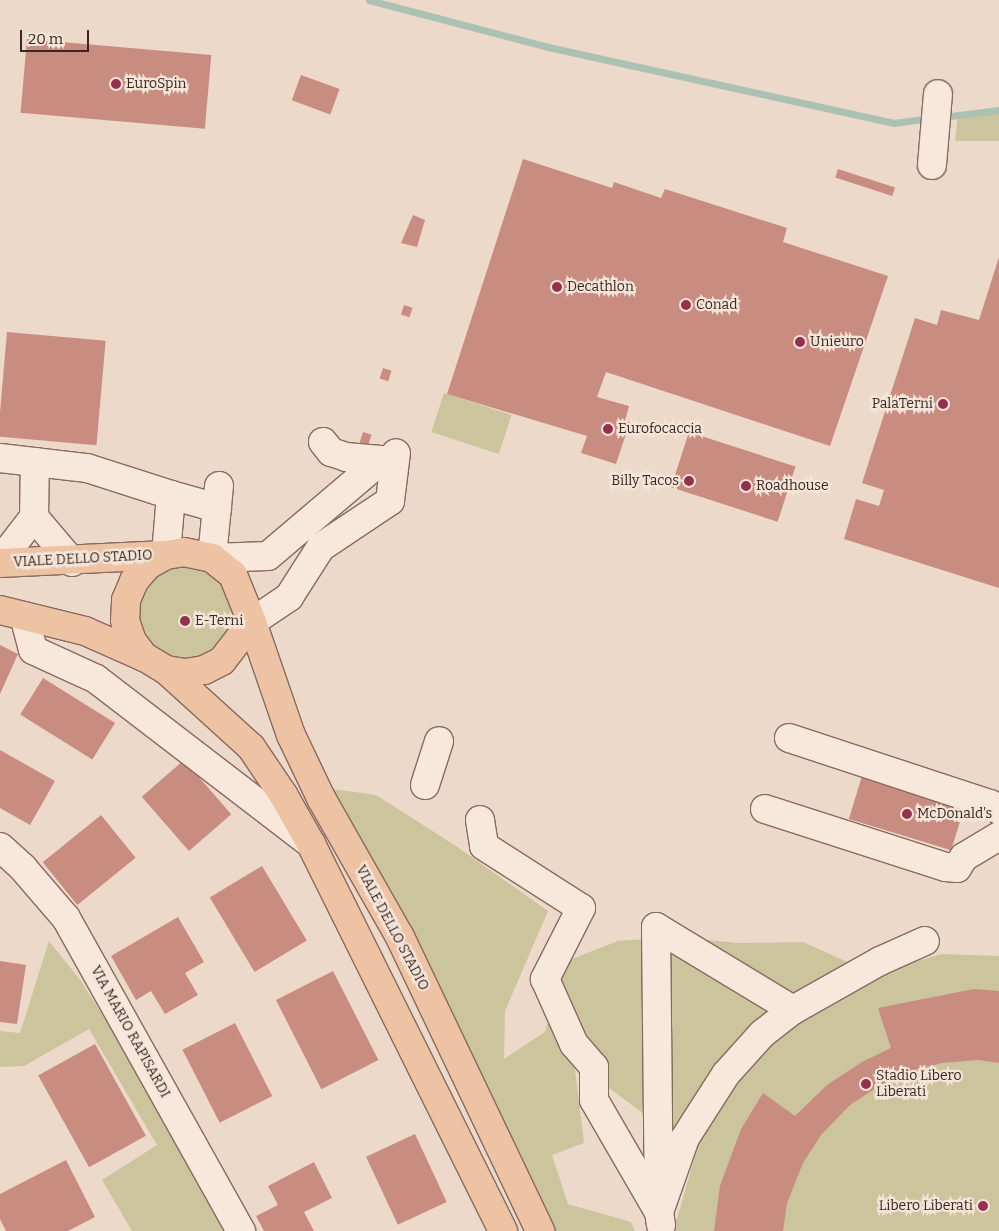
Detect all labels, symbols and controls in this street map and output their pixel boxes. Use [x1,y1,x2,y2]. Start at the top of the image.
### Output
scale bar [22,20,91,52]
text: 20 m [28,30,63,48]
place label: EuroSpin [126,76,186,92]
marker: EuroSpin [110,78,122,90]
place label: Decathlon [567,279,634,295]
marker: Decathlon [551,281,563,293]
place label: Conad [696,297,738,313]
marker: Conad [680,299,692,311]
place label: Unieuro [810,334,864,350]
marker: Unieuro [794,336,806,348]
place label: PalaTerni [872,396,933,412]
marker: PalaTerni [937,398,949,410]
place label: Eurofocaccia [618,421,702,437]
marker: Eurofocaccia [602,423,614,435]
place label: Billy Tacos [611,473,679,489]
marker: Billy Tacos [683,475,695,487]
place label: Roadhouse [756,478,829,494]
marker: Roadhouse [740,480,752,492]
street label: VIALE DELLO STADIO [13,547,153,571]
place label: E-Terni [195,613,243,629]
marker: E-Terni [179,615,191,627]
place label: McDonald's [917,806,992,822]
marker: McDonald's [901,808,913,820]
street label: VIALE DELLO STADIO [352,862,432,994]
street label: VIA MARIO RAPISARDI [87,963,173,1101]
place label: Stadio Libero Liberati [876,1068,961,1100]
marker: Stadio Libero Liberati [860,1078,872,1090]
place label: Libero Liberati [879,1198,973,1214]
marker: Libero Liberati [977,1200,989,1212]

